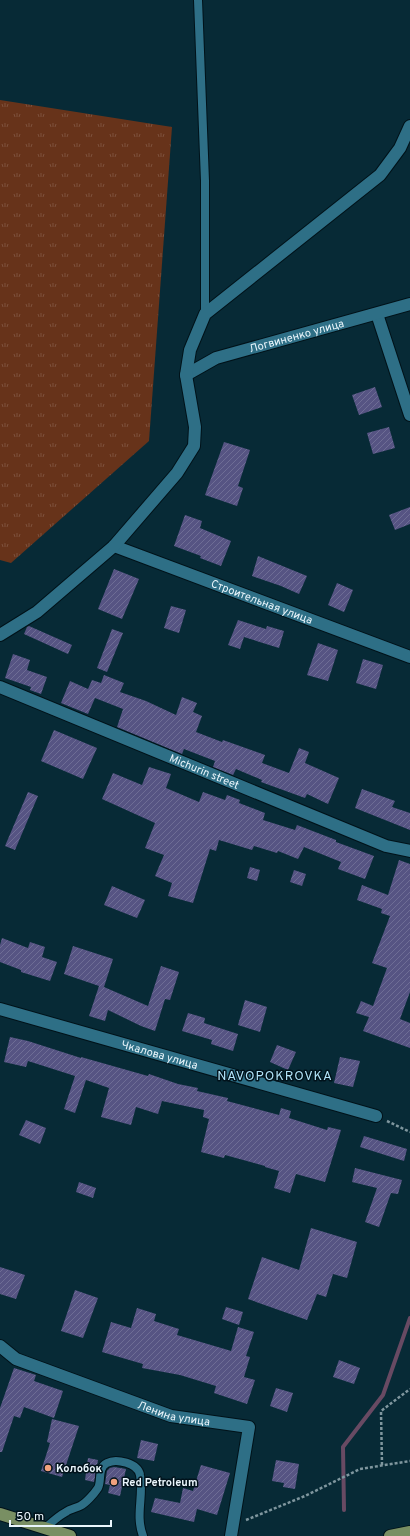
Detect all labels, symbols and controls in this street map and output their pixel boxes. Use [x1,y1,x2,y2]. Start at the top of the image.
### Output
street label: Логвиненко улица [248,317,346,356]
street label: Строительная улица [209,577,315,628]
street label: Michurin street [167,751,241,793]
street label: Чкалова улица [119,1038,200,1073]
district label: NAVOPOKROVKA [217,1069,333,1085]
street label: Ленина улица [135,1398,211,1429]
place label: Колобок [56,1462,102,1476]
marker: Колобок [43,1463,53,1473]
place label: Red Petroleum [122,1476,198,1490]
marker: Red Petroleum [109,1477,119,1487]
scale bar [10,1502,111,1528]
text: 50 m [16,1509,44,1525]

